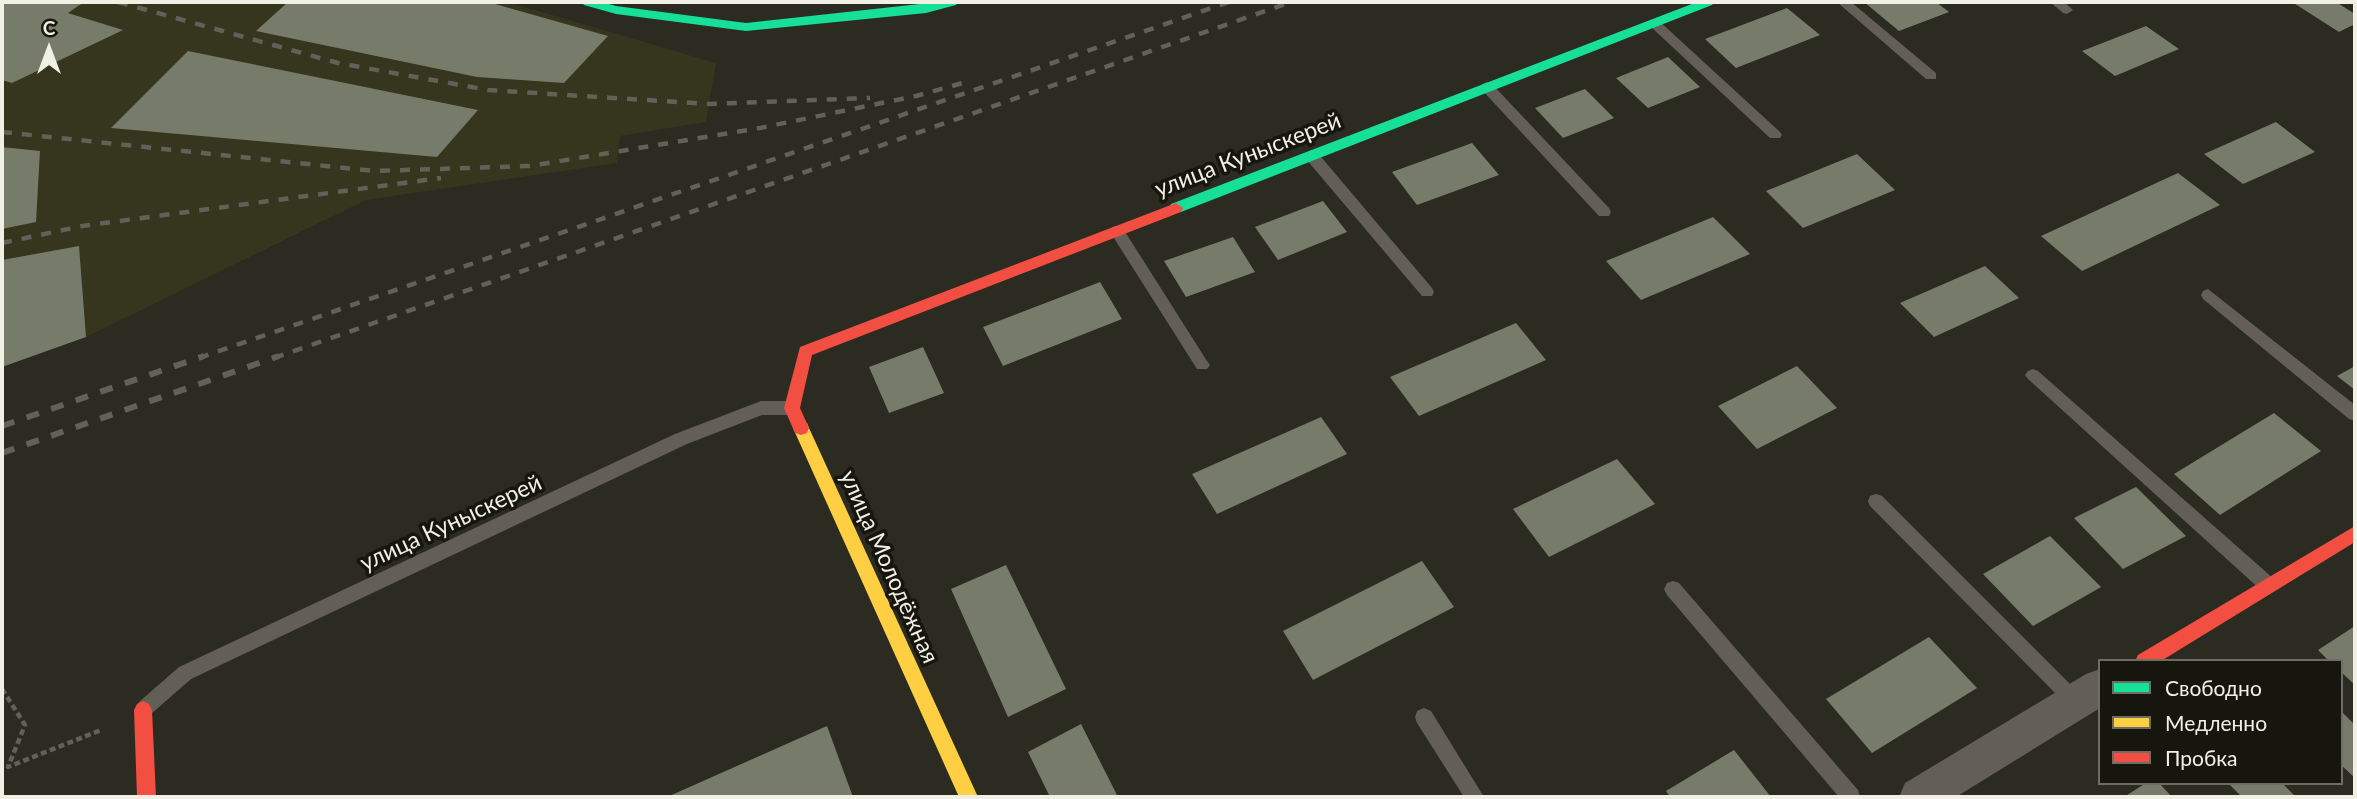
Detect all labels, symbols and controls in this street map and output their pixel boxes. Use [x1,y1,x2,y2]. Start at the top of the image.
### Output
north arrow [14,14,84,84]
text: С [43,16,55,39]
street label: улица Куныскерей [1151,107,1345,203]
street label: улица Молодёжная [834,466,944,668]
street label: улица Куныскерей [356,469,546,577]
legend [2098,659,2343,785]
text: Свободно [2165,675,2262,700]
text: Медленно [2165,710,2267,735]
text: Пробка [2165,745,2238,770]

